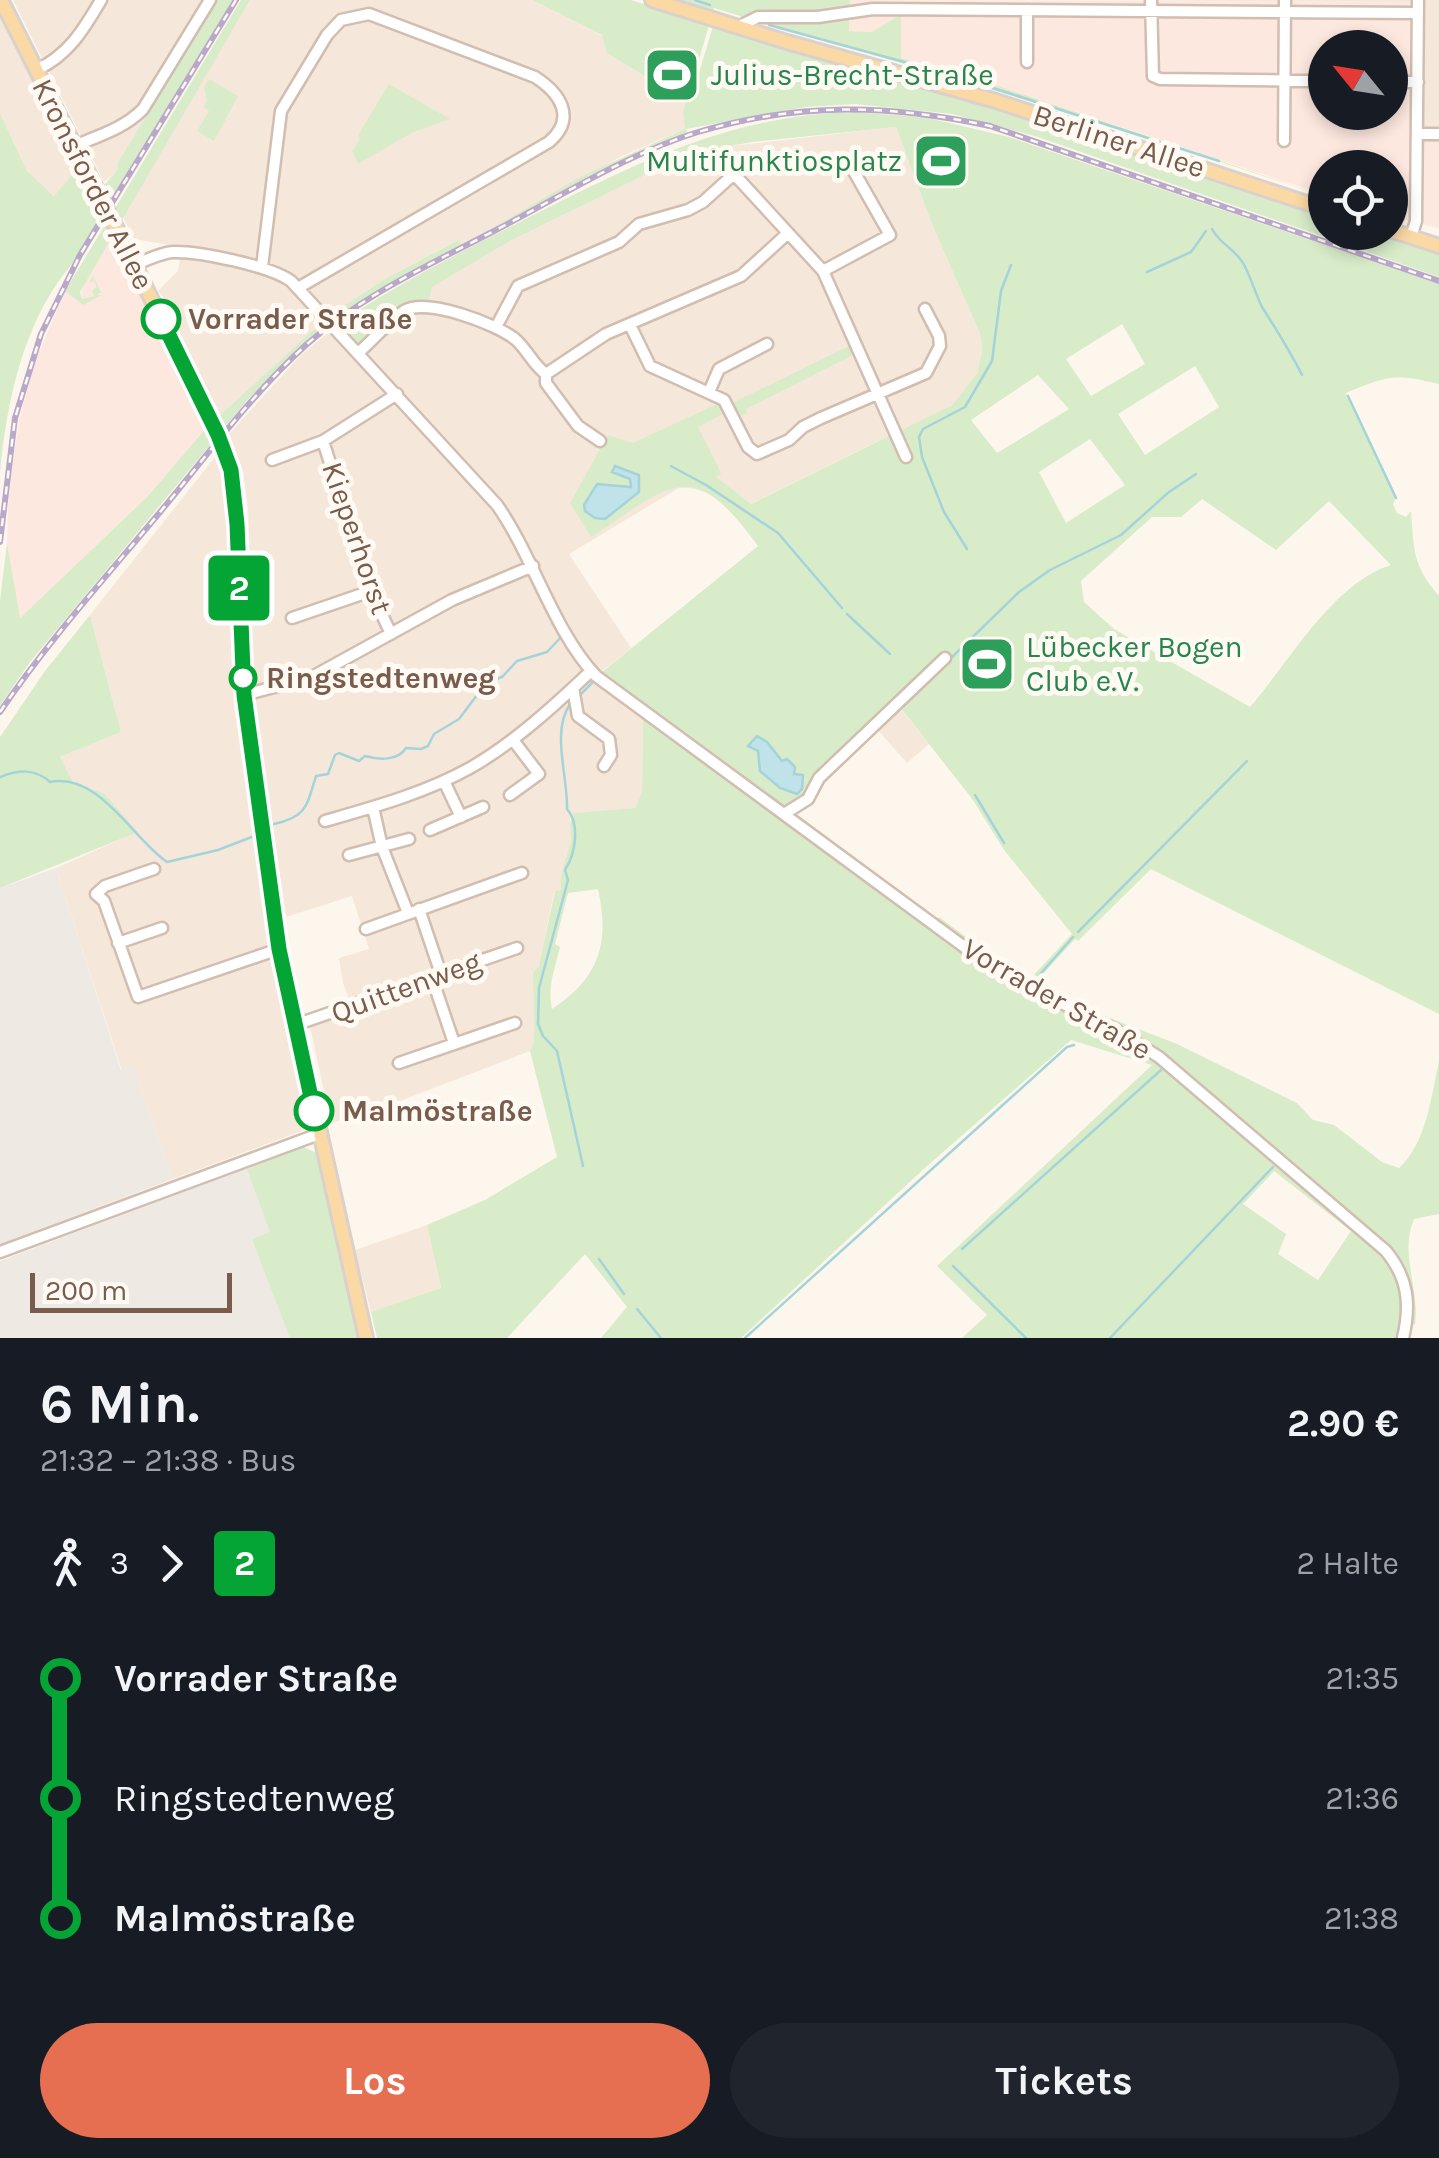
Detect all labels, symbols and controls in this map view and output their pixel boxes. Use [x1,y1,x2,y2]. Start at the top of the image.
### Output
north arrow [1308,30,1408,130]
map controls [1308,30,1408,250]
sports icon: Julius-Brecht-Straße [642,45,702,105]
place label: Julius-Brecht-Straße [711,57,994,93]
street label: Kronsforder Allee [24,72,162,296]
street label: Berliner Allee [1029,96,1209,186]
sports icon: Multifunktiosplatz [911,131,971,191]
place label: Multifunktiosplatz [646,143,902,179]
button: locate [1308,150,1408,250]
marker: Vorrader Straße [142,300,180,338]
place label: Vorrader Straße [188,301,412,337]
street label: Kieperhorst [314,457,400,619]
line badge: 2 [206,556,272,620]
text: 2 [228,568,250,609]
place label: Lübecker Bogen Club e.V. [1026,629,1243,699]
sports icon: Lübecker Bogen Club e.V. [957,634,1017,694]
place label: Ringstedtenweg [266,660,496,696]
marker: Ringstedtenweg [230,665,256,691]
street label: Vorrader Straße [956,930,1158,1068]
street label: Quittenweg [326,943,486,1031]
marker: Malmöstraße [295,1092,333,1130]
place label: Malmöstraße [342,1093,533,1129]
scale bar [30,1268,232,1312]
text: 200 m [45,1274,127,1307]
text: 6 Min. [40,1372,200,1436]
text: 2.90 € [1287,1401,1399,1446]
text: 21:32 – 21:38 · Bus [40,1442,296,1479]
icon: walk [40,1536,95,1591]
icon: forward [144,1536,199,1591]
text: 2 [234,1543,255,1584]
text: 3 [110,1545,129,1582]
text: 2 Halte [1296,1545,1399,1582]
text: Vorrader Straße [114,1656,398,1701]
text: 21:35 [1326,1660,1399,1697]
text: Ringstedtenweg [114,1776,395,1821]
text: 21:36 [1325,1780,1399,1817]
text: Malmöstraße [114,1896,356,1941]
text: 21:38 [1324,1900,1399,1937]
button: Los [40,2023,710,2138]
button: Tickets [730,2023,1399,2138]

